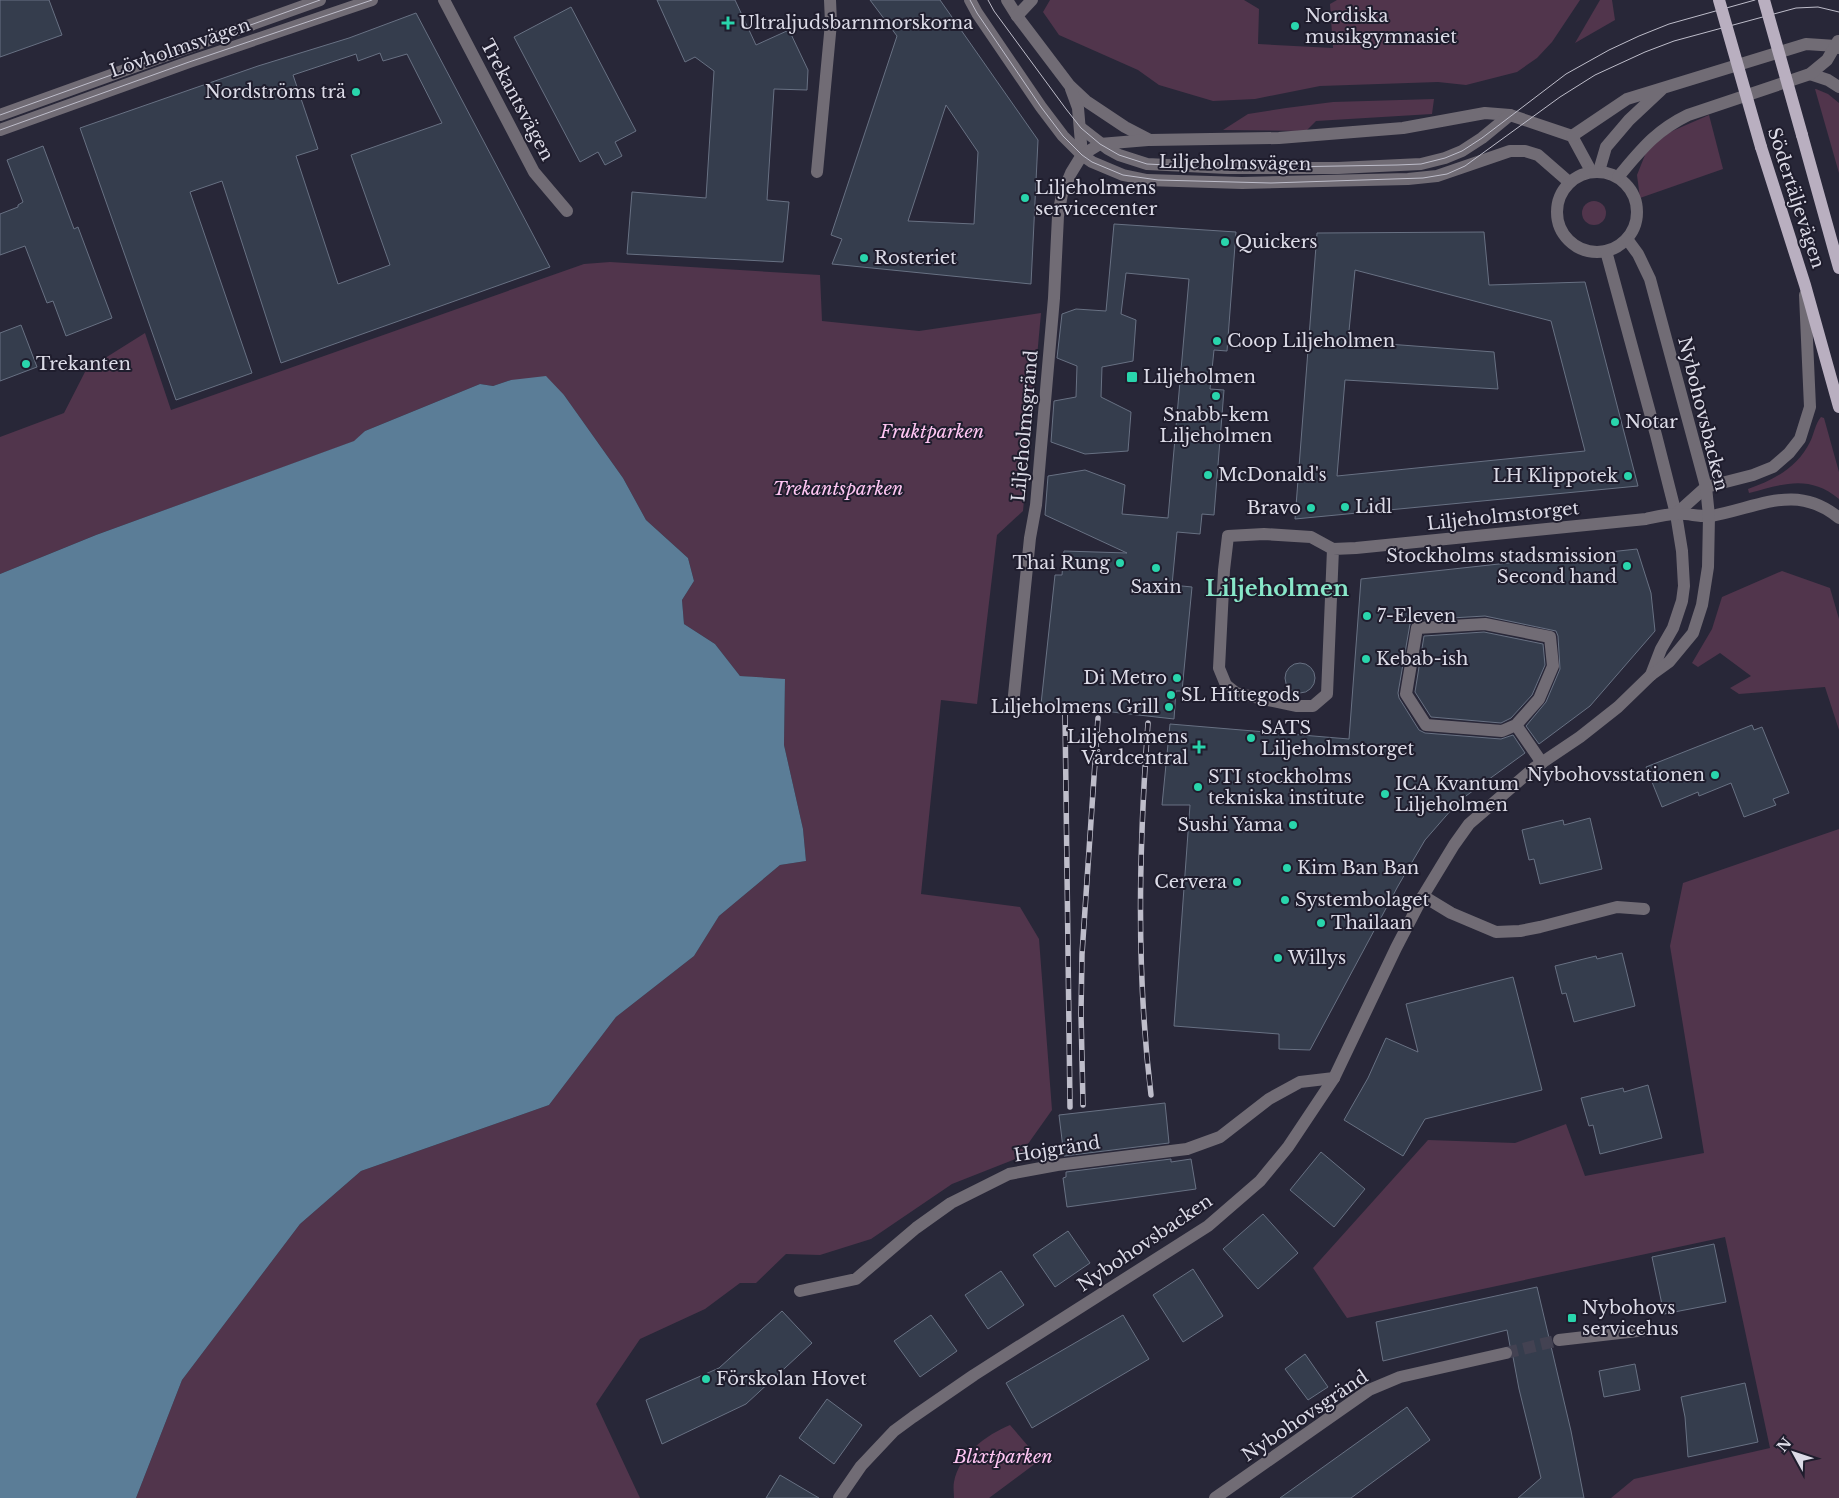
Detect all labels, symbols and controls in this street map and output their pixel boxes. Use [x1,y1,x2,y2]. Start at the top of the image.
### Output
place label: Nordiska musikgymnasiet [1305,5,1457,48]
place label: Ultraljudsbarnmorskorna [739,12,973,34]
street label: Lövholmsvägen [107,14,253,82]
marker: Ultraljudsbarnmorskorna [721,16,735,30]
marker: Nordiska musikgymnasiet [1289,20,1301,32]
street label: Trekantsvägen [476,36,558,164]
place label: Nordströms trä [205,81,346,103]
marker: Nordströms trä [350,86,362,98]
street label: Södertäljevägen [1763,125,1829,271]
street label: Liljeholmsvägen [1159,151,1311,175]
place label: Liljeholmens servicecenter [1035,177,1158,220]
marker: Liljeholmens servicecenter [1019,192,1031,204]
place label: Quickers [1235,231,1317,253]
marker: Quickers [1219,236,1231,248]
place label: Rosteriet [874,247,957,269]
marker: Rosteriet [858,252,870,264]
place label: Coop Liljeholmen [1227,330,1395,352]
marker: Coop Liljeholmen [1211,335,1223,347]
street label: Nybohovsbacken [1673,335,1733,493]
street label: Liljeholmsgränd [1007,349,1043,503]
place label: Trekanten [36,353,131,375]
marker: Trekanten [20,358,32,370]
place label: Liljeholmen [1143,366,1256,388]
marker: Liljeholmen [1125,370,1139,384]
marker: Snabb-kem Liljeholmen [1210,390,1222,402]
place label: Snabb-kem Liljeholmen [1160,404,1272,447]
place label: Notar [1625,411,1678,433]
marker: Notar [1609,416,1621,428]
park label: Fruktparken [879,421,984,443]
place label: McDonald's [1218,464,1327,486]
place label: LH Klippotek [1493,465,1618,487]
marker: McDonald's [1202,469,1214,481]
marker: LH Klippotek [1622,470,1634,482]
park label: Trekantsparken [773,478,903,500]
place label: Lidl [1355,496,1392,518]
place label: Bravo [1247,497,1301,519]
street label: Liljeholmstorget [1426,497,1581,535]
marker: Lidl [1339,501,1351,513]
marker: Bravo [1305,502,1317,514]
place label: Stockholms stadsmission Second hand [1386,545,1617,588]
place label: Thai Rung [1012,552,1110,574]
marker: Thai Rung [1114,557,1126,569]
marker: Stockholms stadsmission Second hand [1621,560,1633,572]
marker: Saxin [1150,562,1162,574]
district label: Liljeholmen [1205,575,1349,602]
place label: Saxin [1130,576,1182,598]
place label: 7-Eleven [1377,605,1456,627]
marker: 7-Eleven [1361,610,1373,622]
place label: Kebab-ish [1376,648,1468,670]
marker: Kebab-ish [1360,653,1372,665]
place label: Di Metro [1083,667,1167,689]
marker: Di Metro [1171,672,1183,684]
place label: SL Hittegods [1181,684,1300,706]
marker: SL Hittegods [1165,689,1177,701]
place label: Liljeholmens Grill [991,696,1159,718]
marker: Liljeholmens Grill [1163,701,1175,713]
place label: SATS Liljeholmstorget [1261,717,1415,760]
place label: Liljeholmens Vårdcentral [1067,726,1188,769]
marker: SATS Liljeholmstorget [1245,732,1257,744]
marker: Liljeholmens Vårdcentral [1192,740,1206,754]
place label: Nybohovsstationen [1527,764,1705,786]
place label: STI stockholms tekniska institute [1208,766,1365,809]
marker: Nybohovsstationen [1709,769,1721,781]
place label: ICA Kvantum Liljeholmen [1395,773,1519,816]
marker: STI stockholms tekniska institute [1192,781,1204,793]
marker: ICA Kvantum Liljeholmen [1379,788,1391,800]
place label: Sushi Yama [1177,814,1283,836]
marker: Sushi Yama [1287,819,1299,831]
place label: Kim Ban Ban [1297,857,1419,879]
marker: Kim Ban Ban [1281,862,1293,874]
place label: Cervera [1154,871,1227,893]
marker: Cervera [1231,876,1243,888]
place label: Systembolaget [1295,889,1429,911]
marker: Systembolaget [1279,894,1291,906]
place label: Thailaan [1331,912,1412,934]
marker: Thailaan [1315,917,1327,929]
place label: Willys [1287,947,1346,969]
marker: Willys [1272,952,1284,964]
street label: Hojgränd [1012,1131,1102,1167]
street label: Nybohovsbacken [1073,1190,1217,1296]
place label: Nybohovs servicehus [1582,1297,1679,1340]
marker: Nybohovs servicehus [1566,1312,1578,1324]
street label: Nybohovsgränd [1238,1366,1372,1466]
place label: Förskolan Hovet [716,1368,867,1390]
marker: Förskolan Hovet [700,1373,712,1385]
north arrow [1769,1428,1819,1478]
text: N [1773,1434,1795,1455]
park label: Blixtparken [952,1446,1053,1468]

